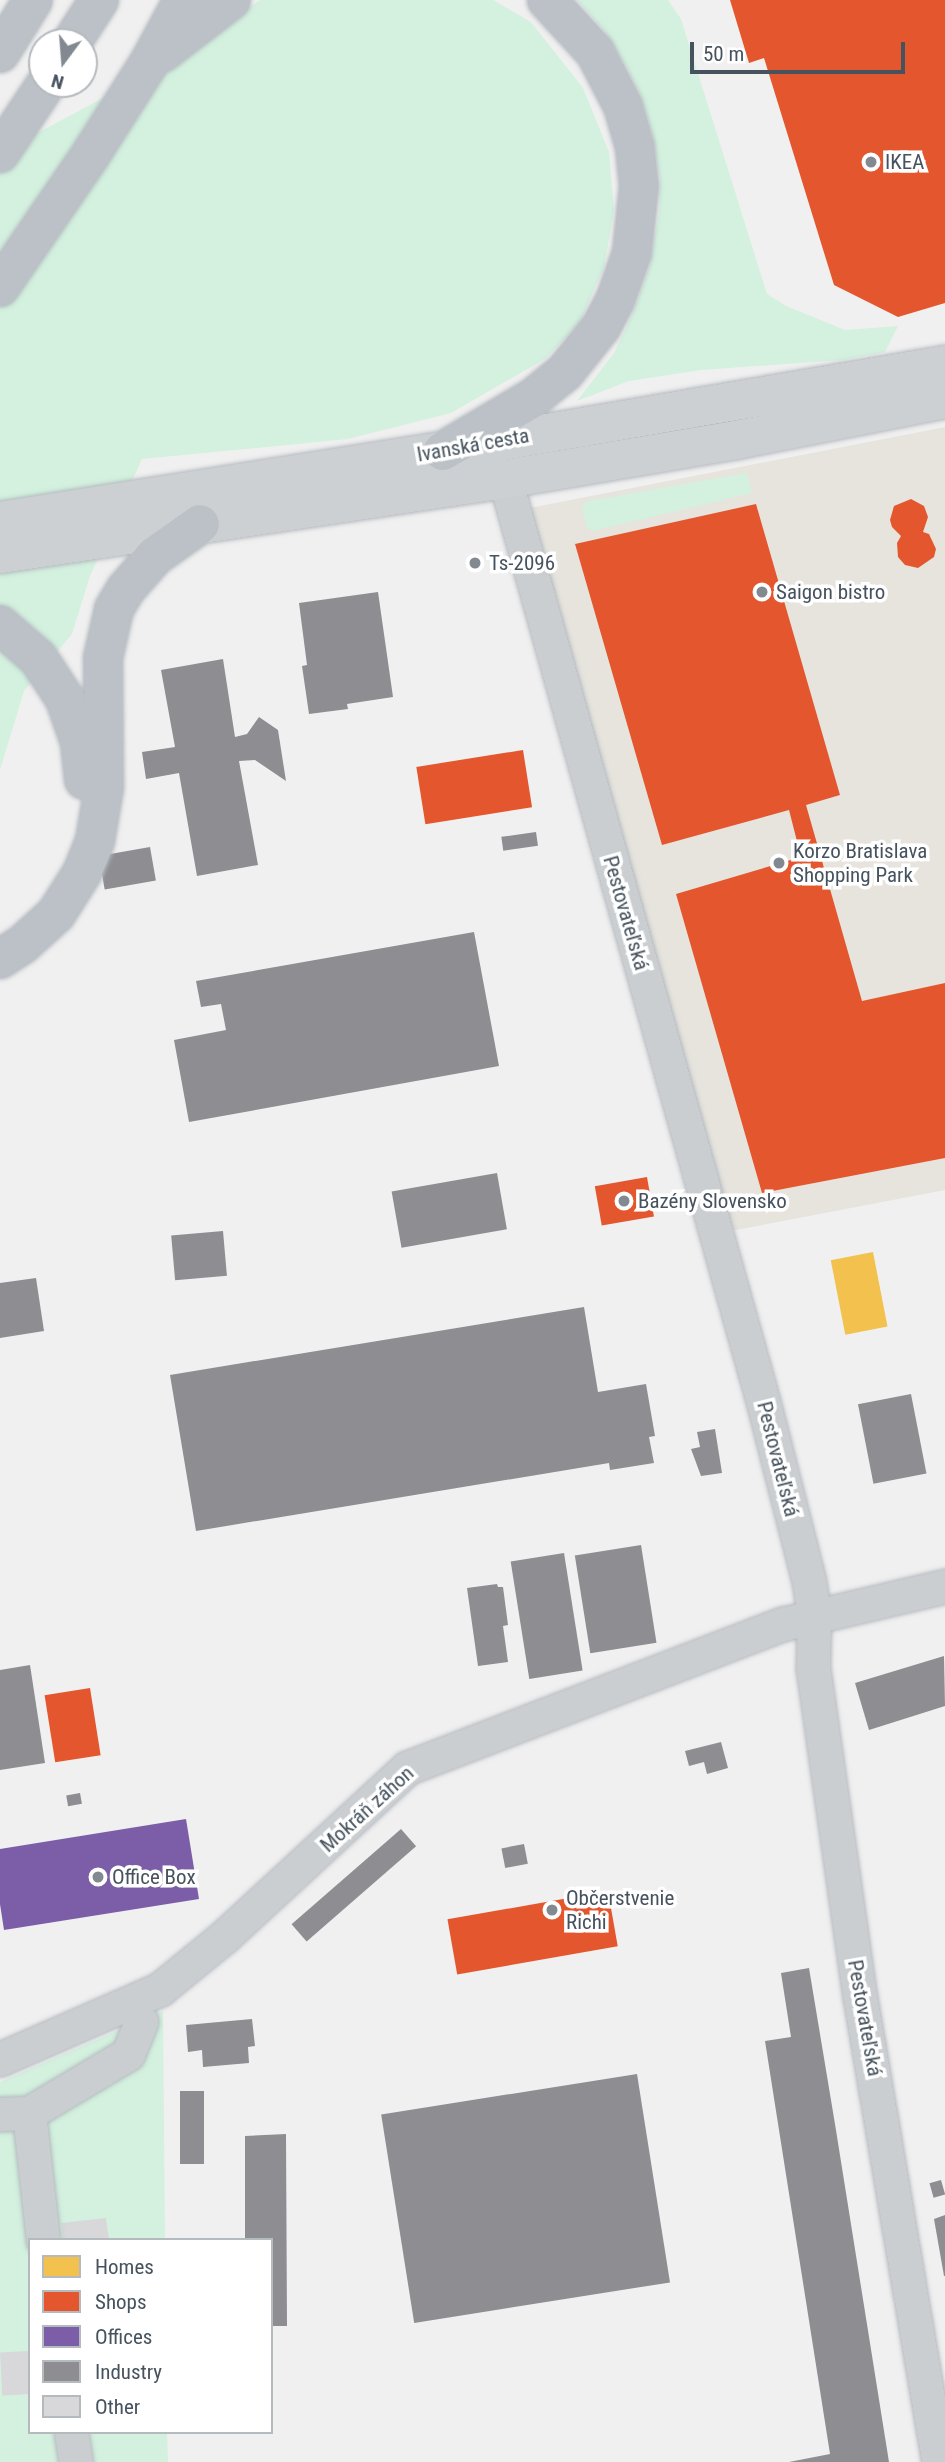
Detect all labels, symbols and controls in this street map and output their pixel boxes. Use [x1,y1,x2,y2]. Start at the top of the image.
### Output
north arrow [28,28,98,98]
scale bar [693,28,908,72]
text: 50 m [703,42,744,66]
text: N [49,69,66,94]
place label: IKEA [885,149,924,175]
marker: IKEA [863,154,879,170]
street label: Ivanská cesta [415,423,531,467]
place label: Ts-2096 [489,550,555,576]
marker: Ts-2096 [467,555,483,571]
place label: Saigon bistro [776,579,885,605]
marker: Saigon bistro [754,584,770,600]
place label: Korzo Bratislava Shopping Park [793,838,927,888]
street label: Pestovateľská [598,853,654,973]
marker: Korzo Bratislava Shopping Park [771,855,787,871]
place label: Bazény Slovensko [638,1188,787,1214]
marker: Bazény Slovensko [616,1193,632,1209]
street label: Pestovateľská [752,1399,804,1519]
street label: Mokráň záhon [315,1760,419,1858]
place label: Office Box [112,1864,196,1890]
marker: Office Box [90,1869,106,1885]
place label: Občerstvenie Richi [566,1885,674,1935]
marker: Občerstvenie Richi [544,1902,560,1918]
street label: Pestovateľská [842,1958,888,2078]
legend [28,2238,273,2434]
text: Homes [95,2255,154,2279]
text: Shops [95,2290,147,2314]
text: Offices [95,2325,152,2349]
text: Industry [95,2360,162,2384]
text: Other [95,2395,140,2419]

